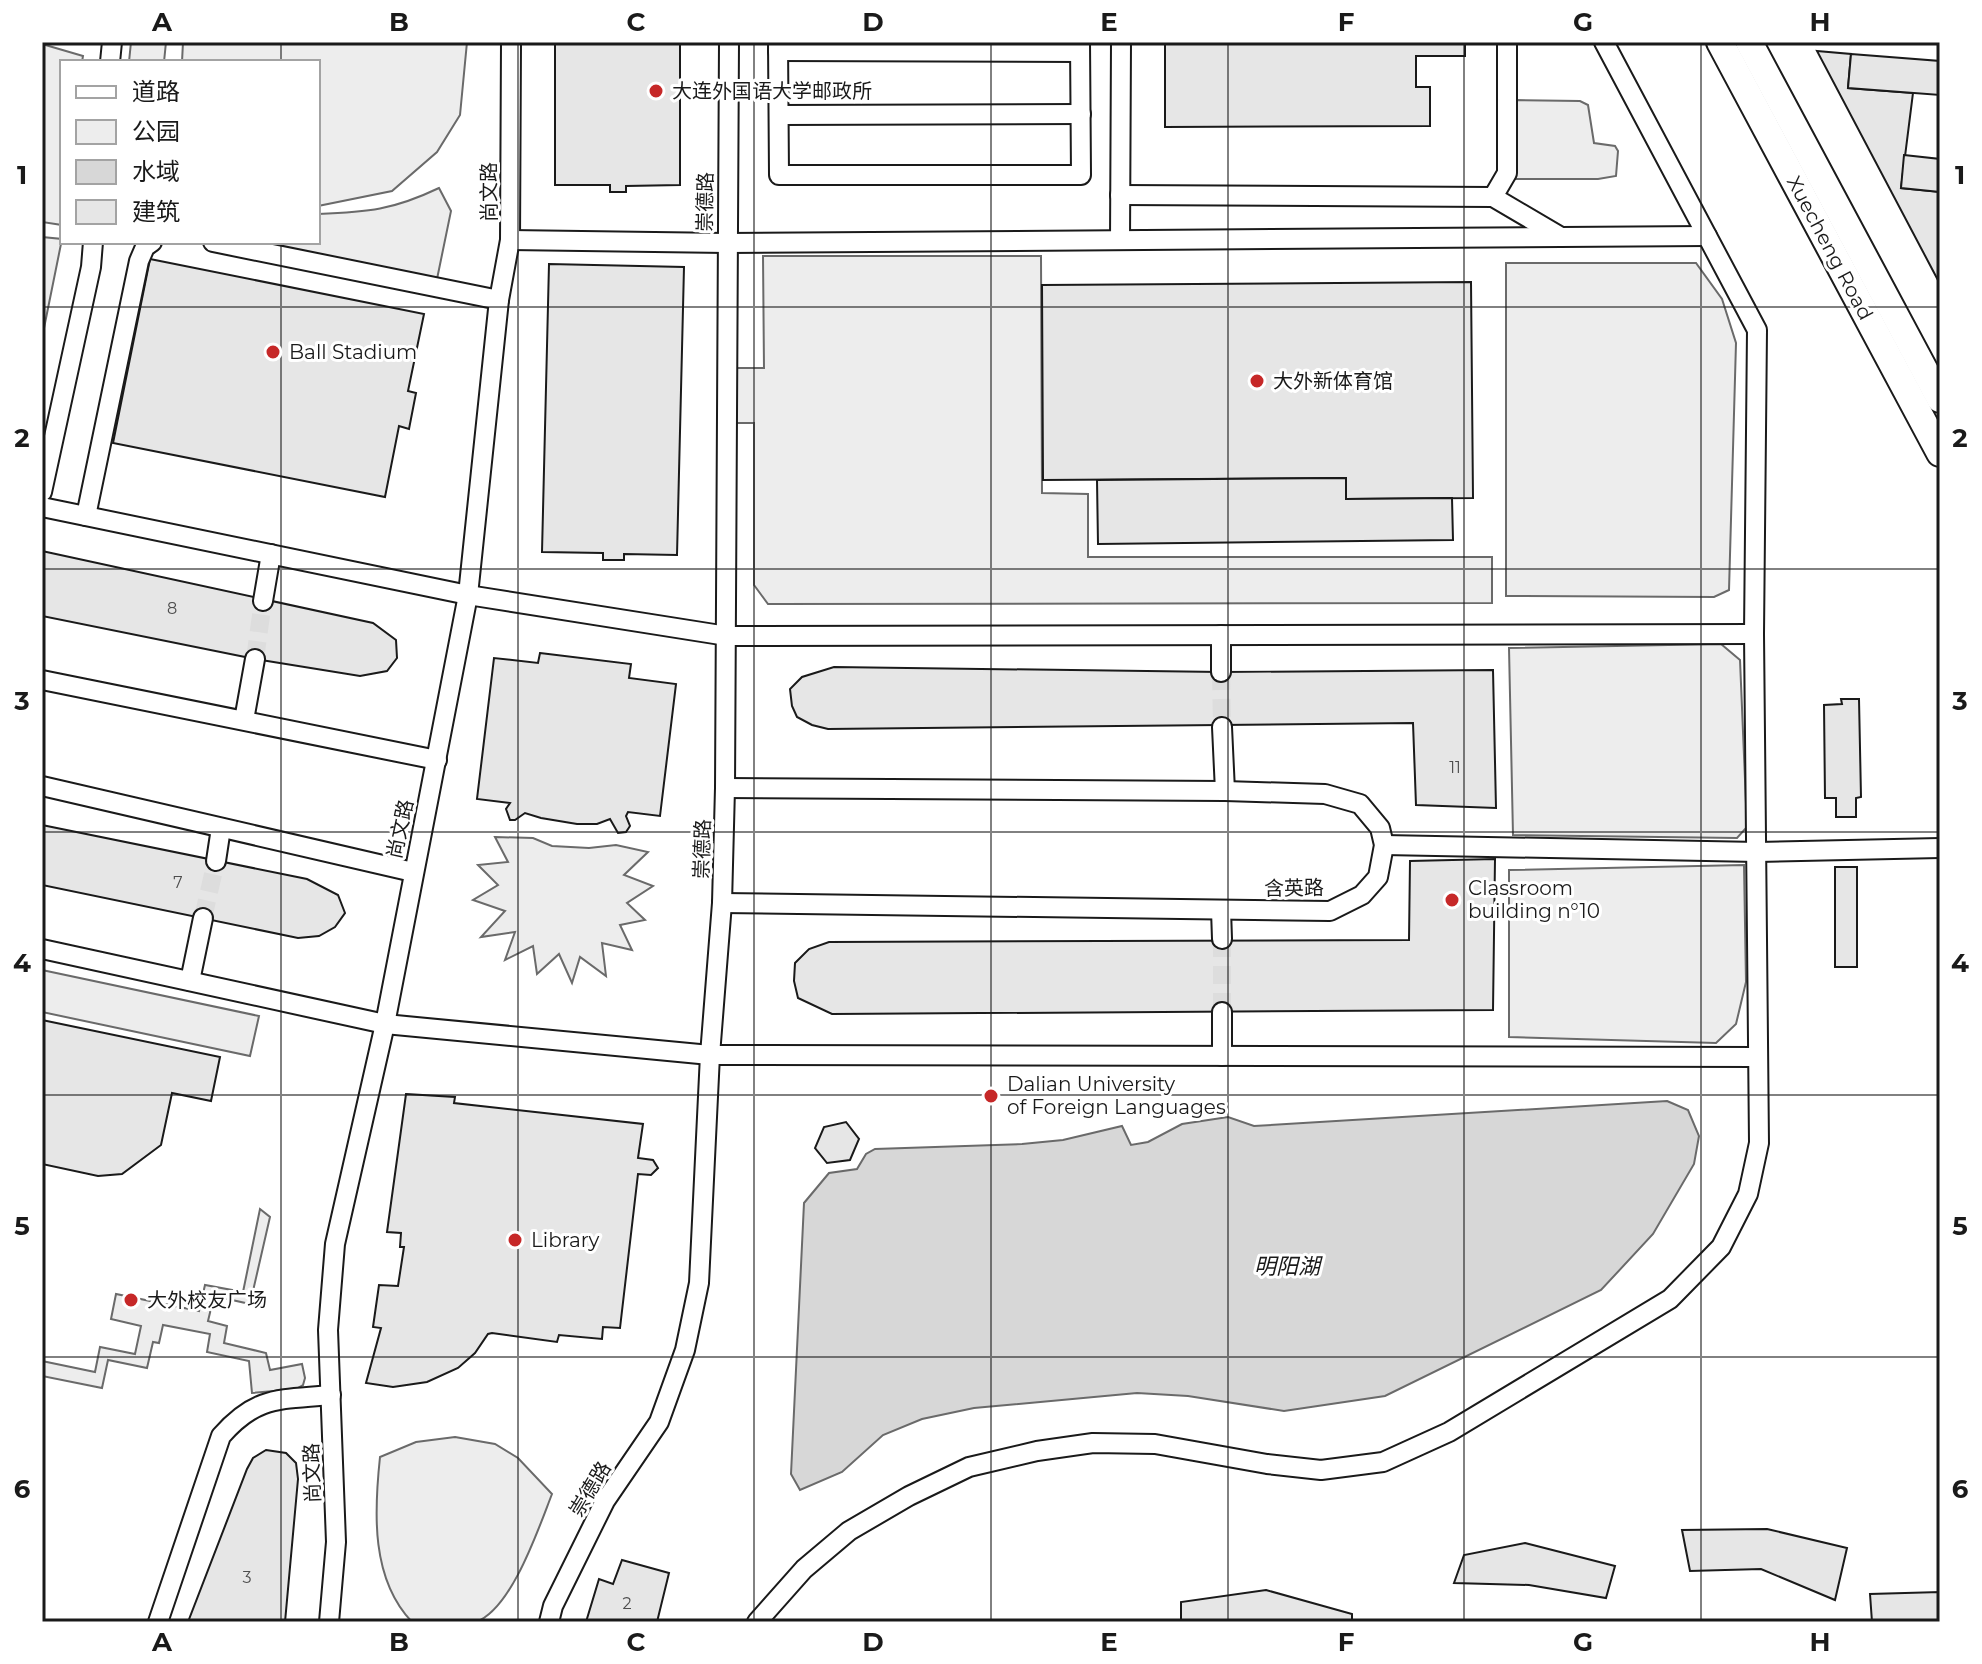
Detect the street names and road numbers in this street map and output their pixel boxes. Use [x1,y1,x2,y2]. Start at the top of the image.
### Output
street label: 尚文路 [477,162,501,222]
street label: 崇德路 [692,172,718,232]
street label: Xuecheng Road [1782,172,1878,324]
street label: 尚文路 [382,797,418,861]
street label: 崇德路 [689,819,715,879]
street label: 含英路 [1264,875,1324,901]
street label: 尚文路 [299,1443,325,1503]
street label: 崇德路 [564,1457,616,1521]

